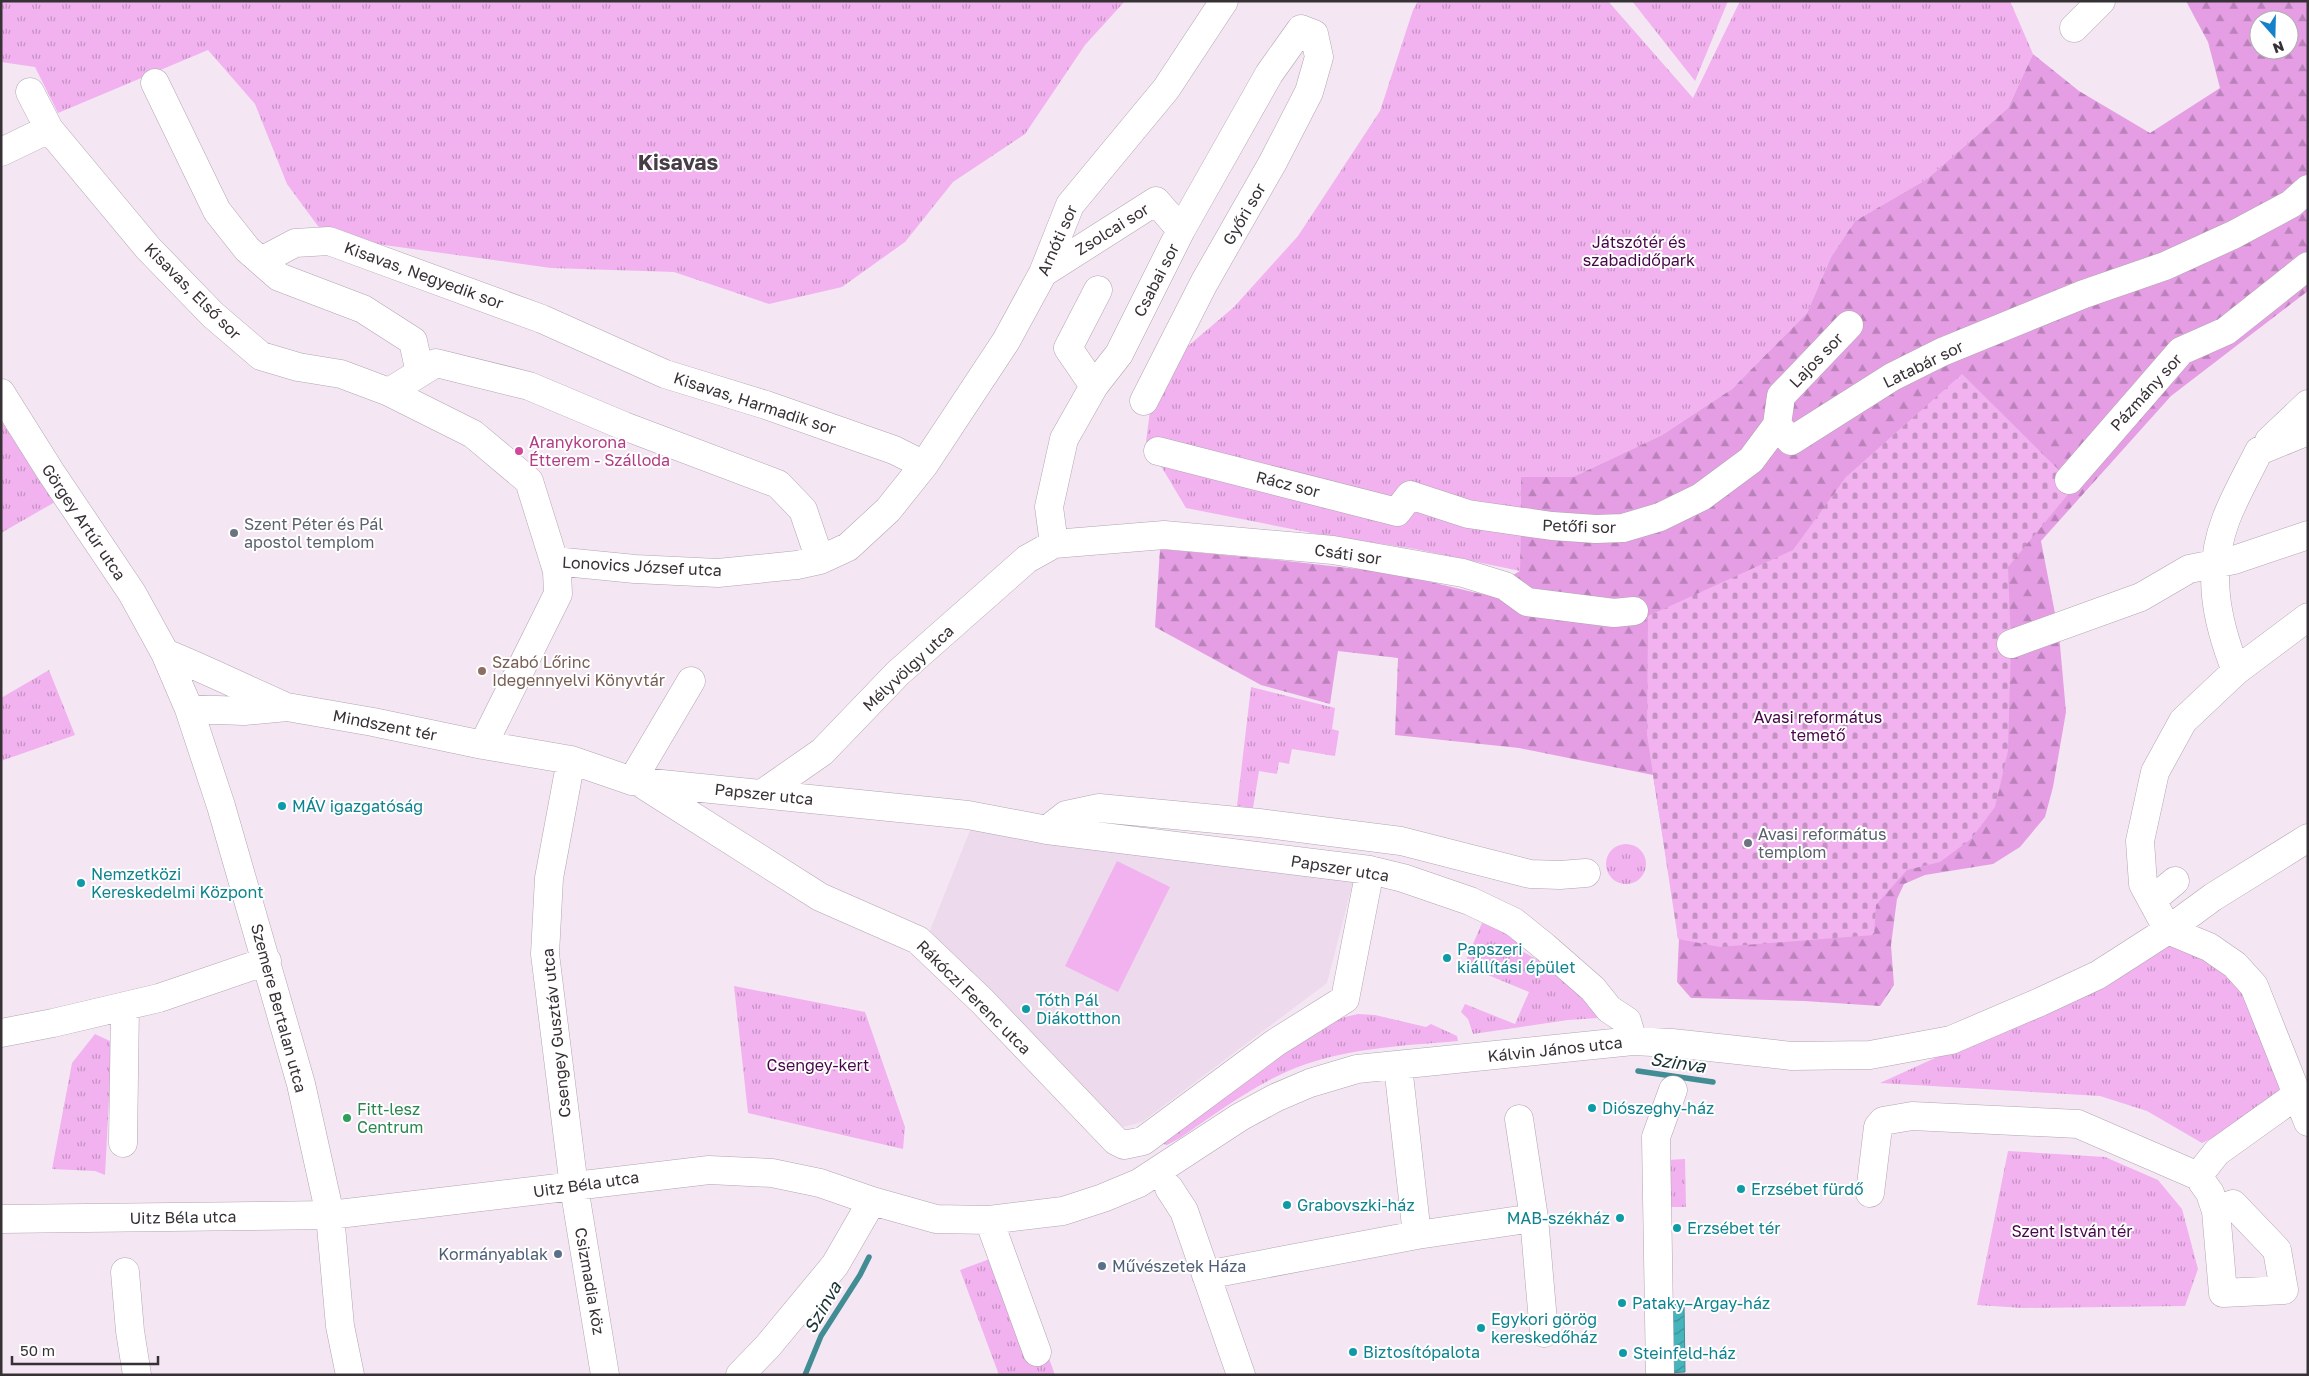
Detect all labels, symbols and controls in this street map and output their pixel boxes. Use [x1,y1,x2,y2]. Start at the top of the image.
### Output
north arrow [2249,10,2299,60]
text: N [2271,38,2287,57]
district label: Kisavas [638,149,718,175]
street label: Győri sor [1218,179,1270,249]
street label: Zsolcai sor [1072,199,1152,259]
street label: Arnóti sor [1033,201,1081,279]
park label: Játszótér és szabadidőpark [1583,232,1695,270]
street label: Kisavas, Negyedik sor [342,237,506,313]
street label: Kisavas, Első sor [140,238,246,344]
street label: Csabai sor [1129,240,1183,320]
street label: Lajos sor [1785,328,1847,392]
street label: Latabár sor [1879,336,1967,392]
street label: Pázmány sor [2106,349,2186,435]
street label: Kisavas, Harmadik sor [671,367,839,439]
place label: Aranykorona Étterem - Szálloda [529,432,670,470]
marker: Aranykorona Étterem - Szálloda [513,445,525,457]
street label: Görgey Artúr utca [38,460,130,584]
street label: Rácz sor [1254,466,1322,502]
place label: Szent Péter és Pál apostol templom [244,514,383,552]
street label: Petőfi sor [1542,515,1616,537]
marker: Szent Péter és Pál apostol templom [228,527,240,539]
street label: Csáti sor [1313,539,1383,569]
street label: Lonovics József utca [562,552,722,580]
street label: Mélyvölgy utca [858,621,958,715]
place label: Szabó Lőrinc Idegennyelvi Könyvtár [492,652,665,690]
marker: Szabó Lőrinc Idegennyelvi Könyvtár [476,665,488,677]
street label: Mindszent tér [331,705,439,745]
park label: Avasi református temető [1754,707,1882,745]
street label: Papszer utca [714,779,814,809]
place label: MÁV igazgatóság [292,796,423,816]
marker: MÁV igazgatóság [276,800,288,812]
place label: Avasi református templom [1758,824,1886,862]
marker: Avasi református templom [1742,837,1754,849]
street label: Papszer utca [1289,850,1391,886]
place label: Nemzetközi Kereskedelmi Központ [91,864,264,902]
marker: Nemzetközi Kereskedelmi Központ [75,877,87,889]
street label: Szemere Bertalan utca [247,921,311,1095]
street label: Rákóczi Ferenc utca [913,936,1035,1058]
place label: Papszeri kiállítási épület [1457,939,1576,977]
street label: Csengey Gusztáv utca [537,947,575,1119]
marker: Papszeri kiállítási épület [1441,952,1453,964]
place label: Tóth Pál Diákotthon [1036,990,1121,1028]
marker: Tóth Pál Diákotthon [1020,1003,1032,1015]
street label: Kálvin János utca [1487,1032,1623,1066]
water label: Szinva [1649,1047,1708,1077]
park label: Csengey-kert [767,1055,869,1075]
place label: Diószeghy-ház [1602,1098,1714,1118]
place label: Fitt-lesz Centrum [357,1099,423,1137]
marker: Diószeghy-ház [1586,1102,1598,1114]
marker: Fitt-lesz Centrum [341,1112,353,1124]
street label: Uitz Béla utca [532,1167,640,1201]
place label: Erzsébet fürdő [1751,1179,1864,1199]
marker: Erzsébet fürdő [1735,1183,1747,1195]
place label: Grabovszki-ház [1297,1195,1415,1215]
marker: Grabovszki-ház [1281,1199,1293,1211]
street label: Uitz Béla utca [129,1206,237,1228]
place label: MAB-székház [1507,1208,1610,1228]
marker: MAB-székház [1614,1212,1626,1224]
place label: Erzsébet tér [1687,1218,1781,1238]
park label: Szent István tér [2011,1221,2133,1241]
marker: Erzsébet tér [1671,1222,1683,1234]
street label: Csizmadia köz [571,1226,609,1336]
place label: Kormányablak [438,1244,548,1264]
marker: Kormányablak [552,1248,564,1260]
place label: Művészetek Háza [1112,1256,1246,1276]
marker: Művészetek Háza [1096,1260,1108,1272]
water label: Szinva [799,1277,846,1337]
place label: Pataky–Argay-ház [1632,1293,1770,1313]
marker: Pataky–Argay-ház [1616,1297,1628,1309]
place label: Egykori görög kereskedőház [1491,1309,1597,1347]
marker: Egykori görög kereskedőház [1475,1322,1487,1334]
scale bar [12,1334,159,1366]
text: 50 m [20,1341,55,1359]
place label: Biztosítópalota [1363,1342,1480,1362]
place label: Steinfeld-ház [1633,1343,1736,1363]
marker: Biztosítópalota [1347,1346,1359,1358]
marker: Steinfeld-ház [1617,1347,1629,1359]

